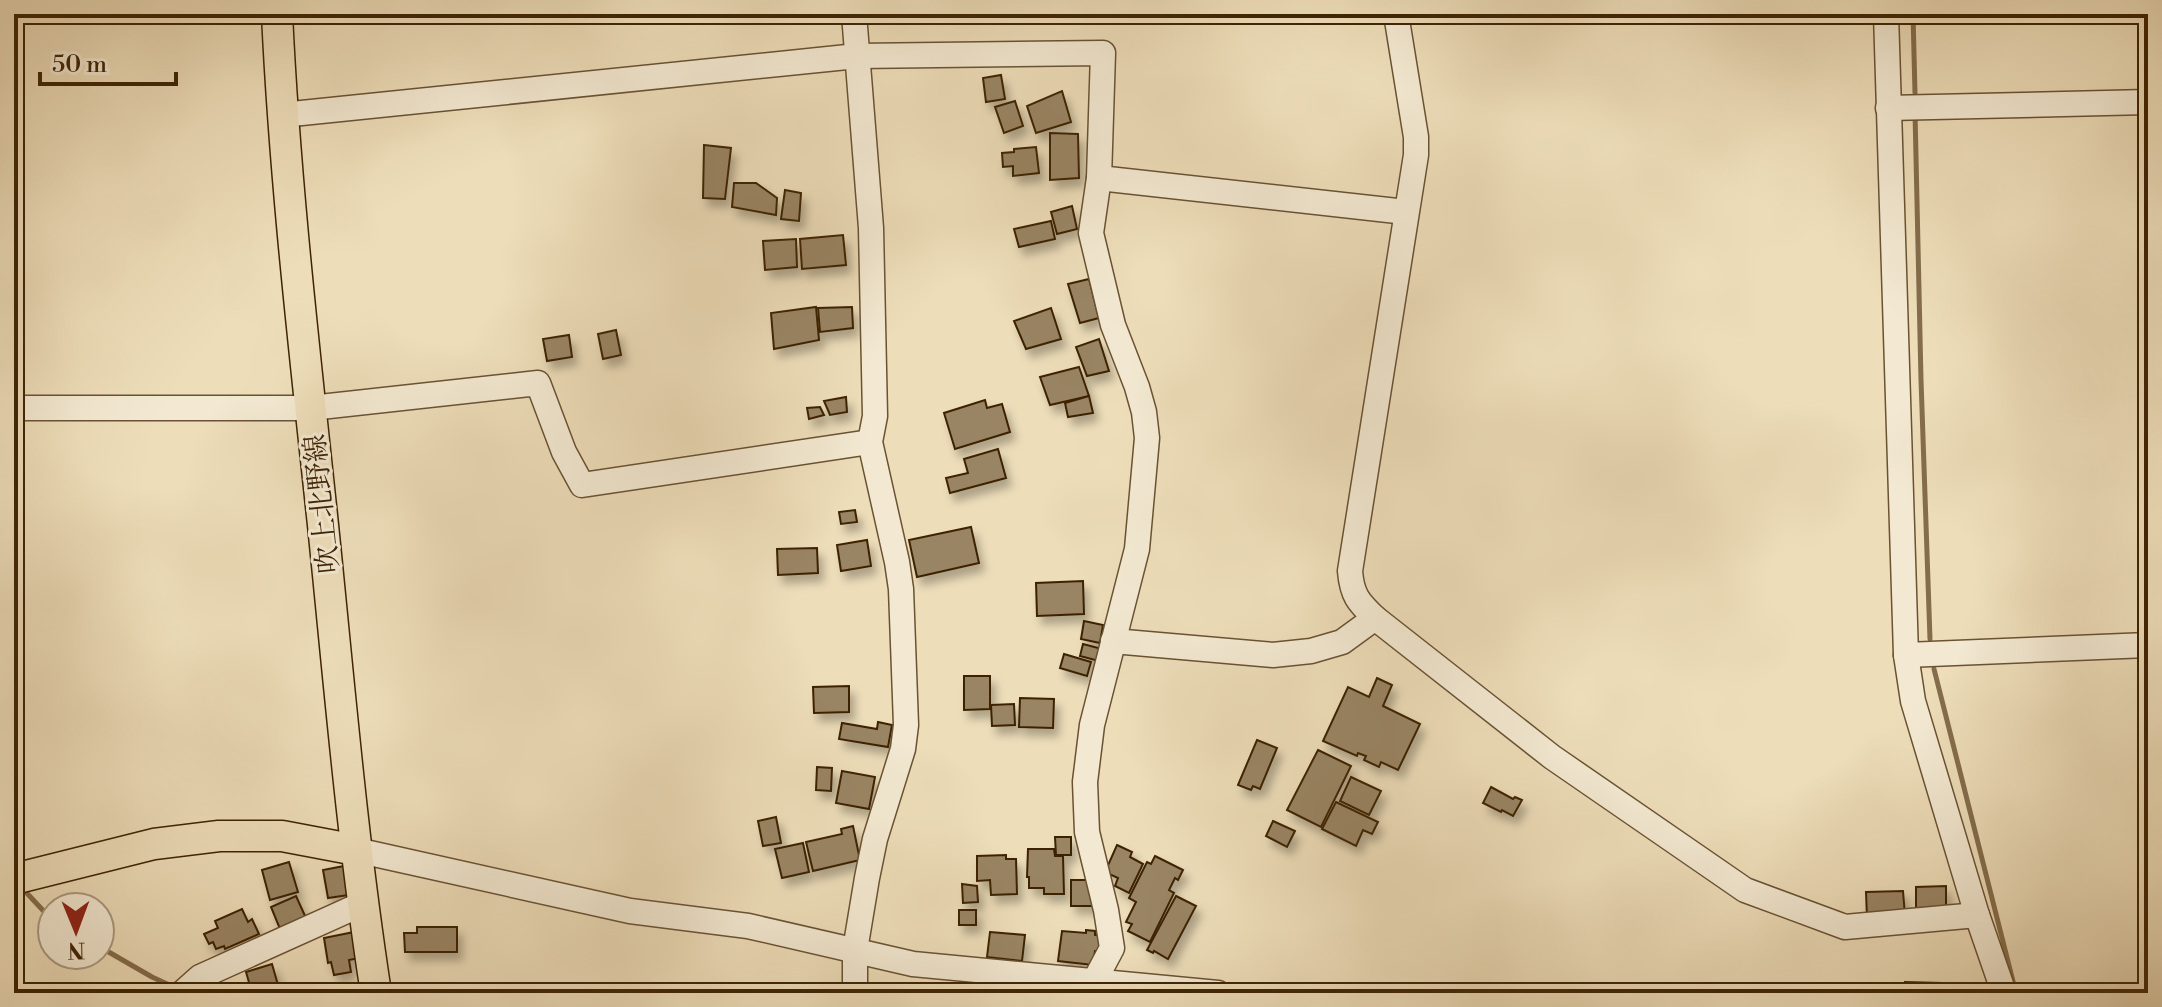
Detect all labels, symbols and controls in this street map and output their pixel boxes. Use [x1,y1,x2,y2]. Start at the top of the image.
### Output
scale bar [40,36,176,86]
text: 50 m [52,50,107,80]
street label: 吹上北野線 [298,432,347,575]
north arrow [36,891,116,971]
text: N [67,936,85,963]

